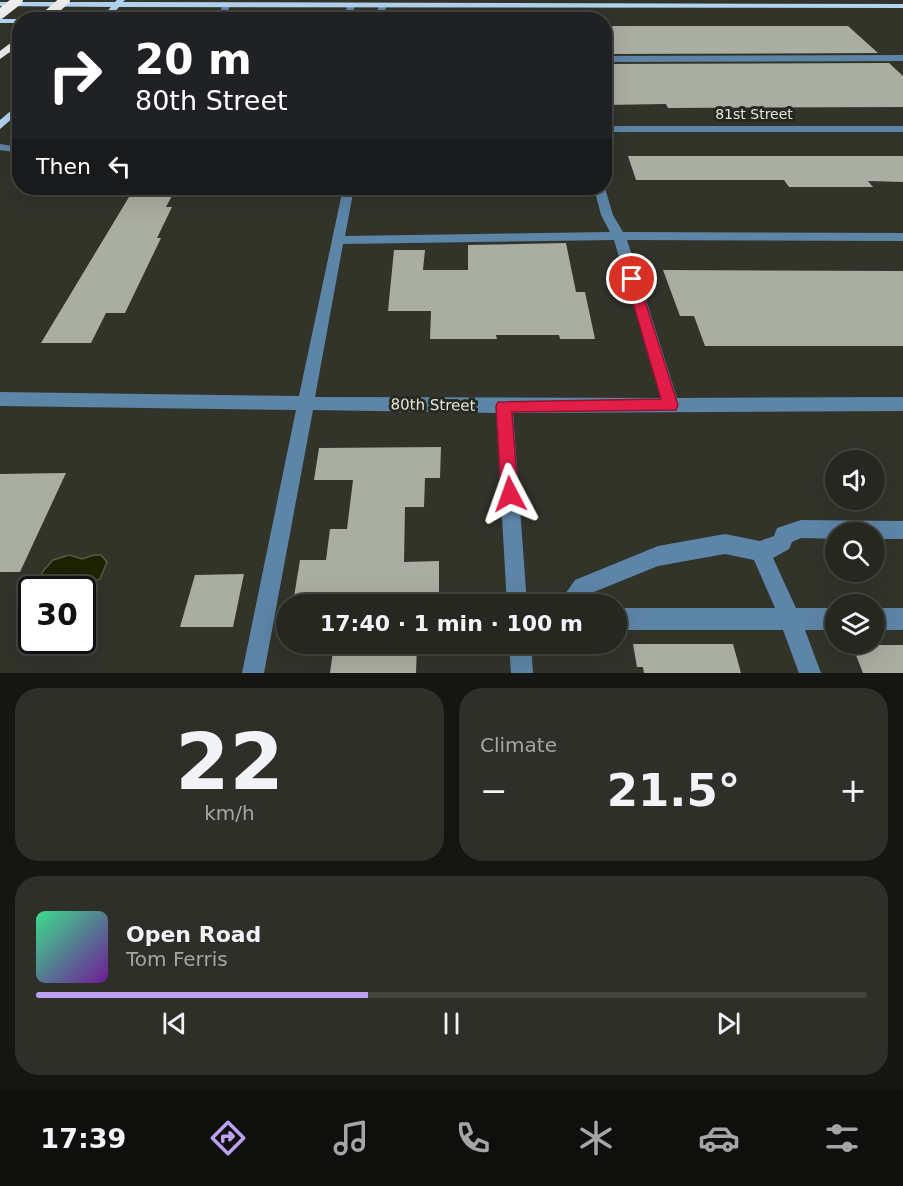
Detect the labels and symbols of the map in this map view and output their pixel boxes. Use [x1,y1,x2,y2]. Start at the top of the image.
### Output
street label: 81st Street [715,106,793,122]
pin [606,253,657,304]
street label: 80th Street [390,395,476,415]
position arrow [478,462,542,526]
speed limit sign: 30 [18,576,96,654]

